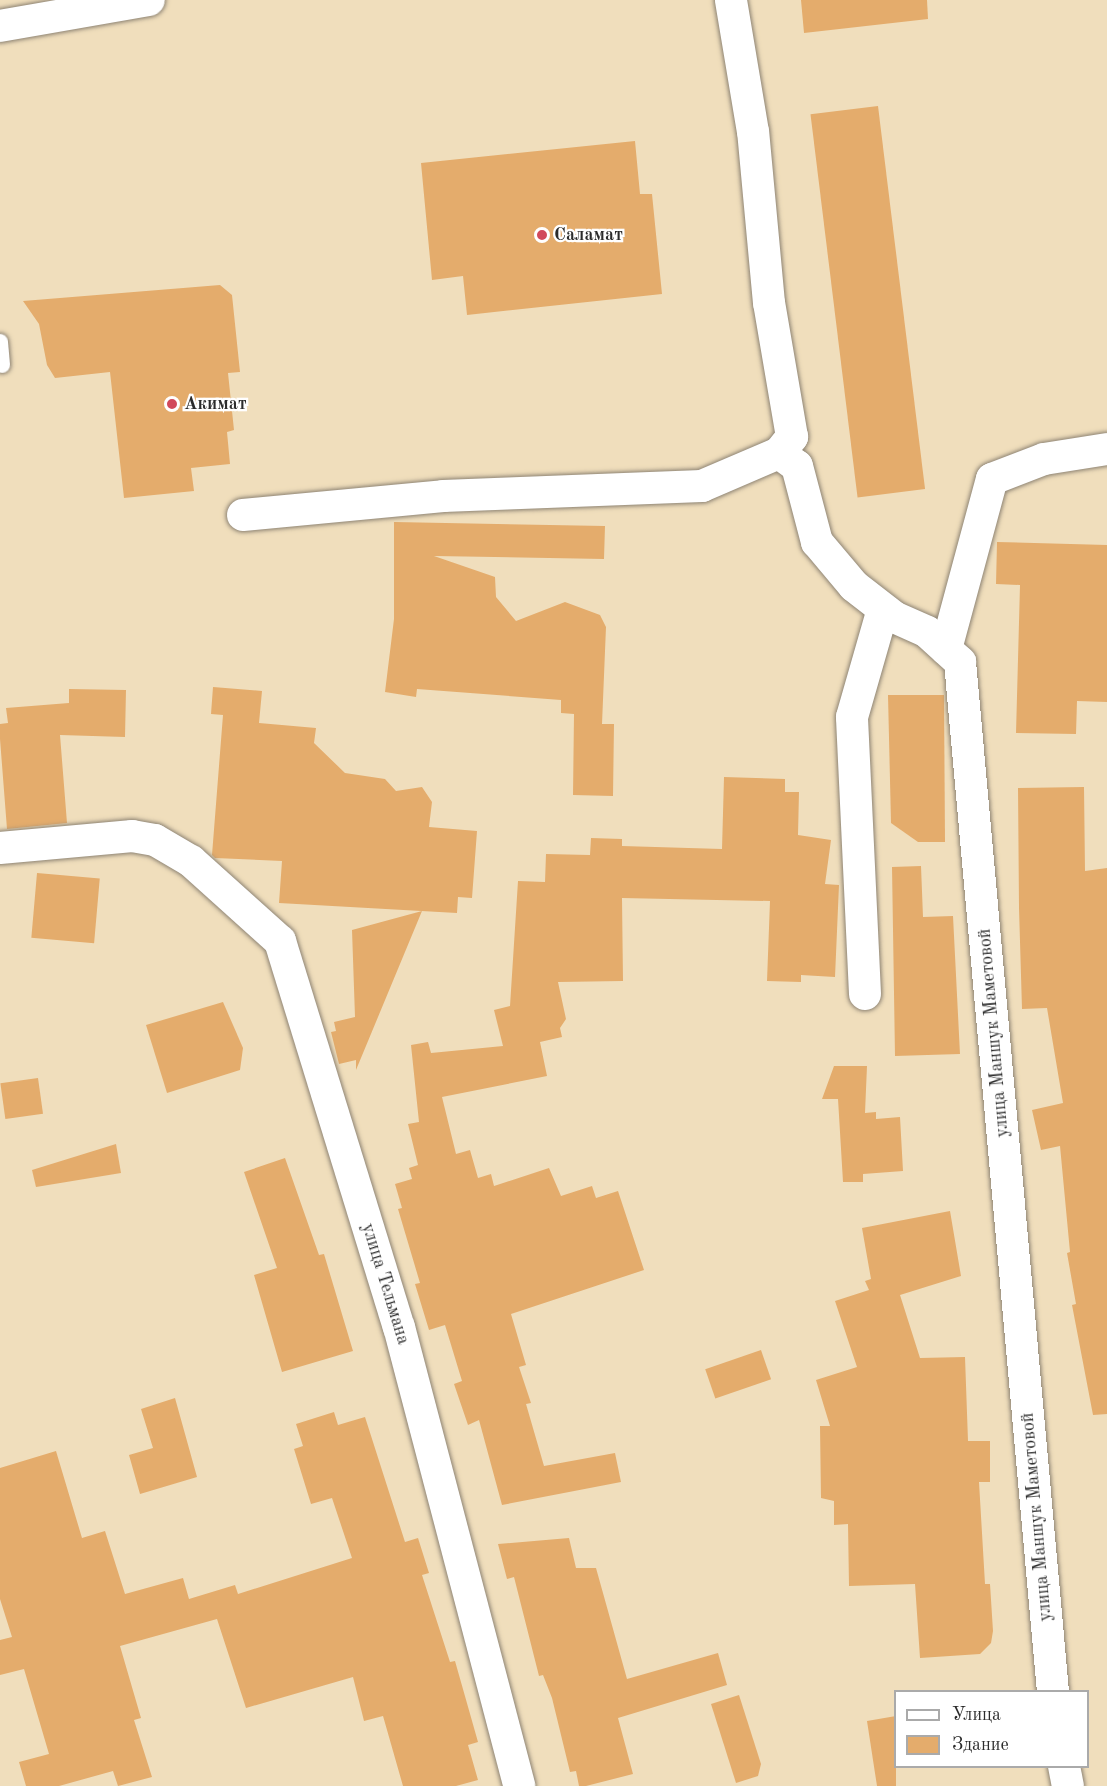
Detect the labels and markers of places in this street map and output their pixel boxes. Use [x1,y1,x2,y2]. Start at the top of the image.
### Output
place label: Саламат [554,224,623,246]
marker: Саламат [535,228,549,242]
place label: Акимат [184,393,247,415]
marker: Акимат [165,397,179,411]

